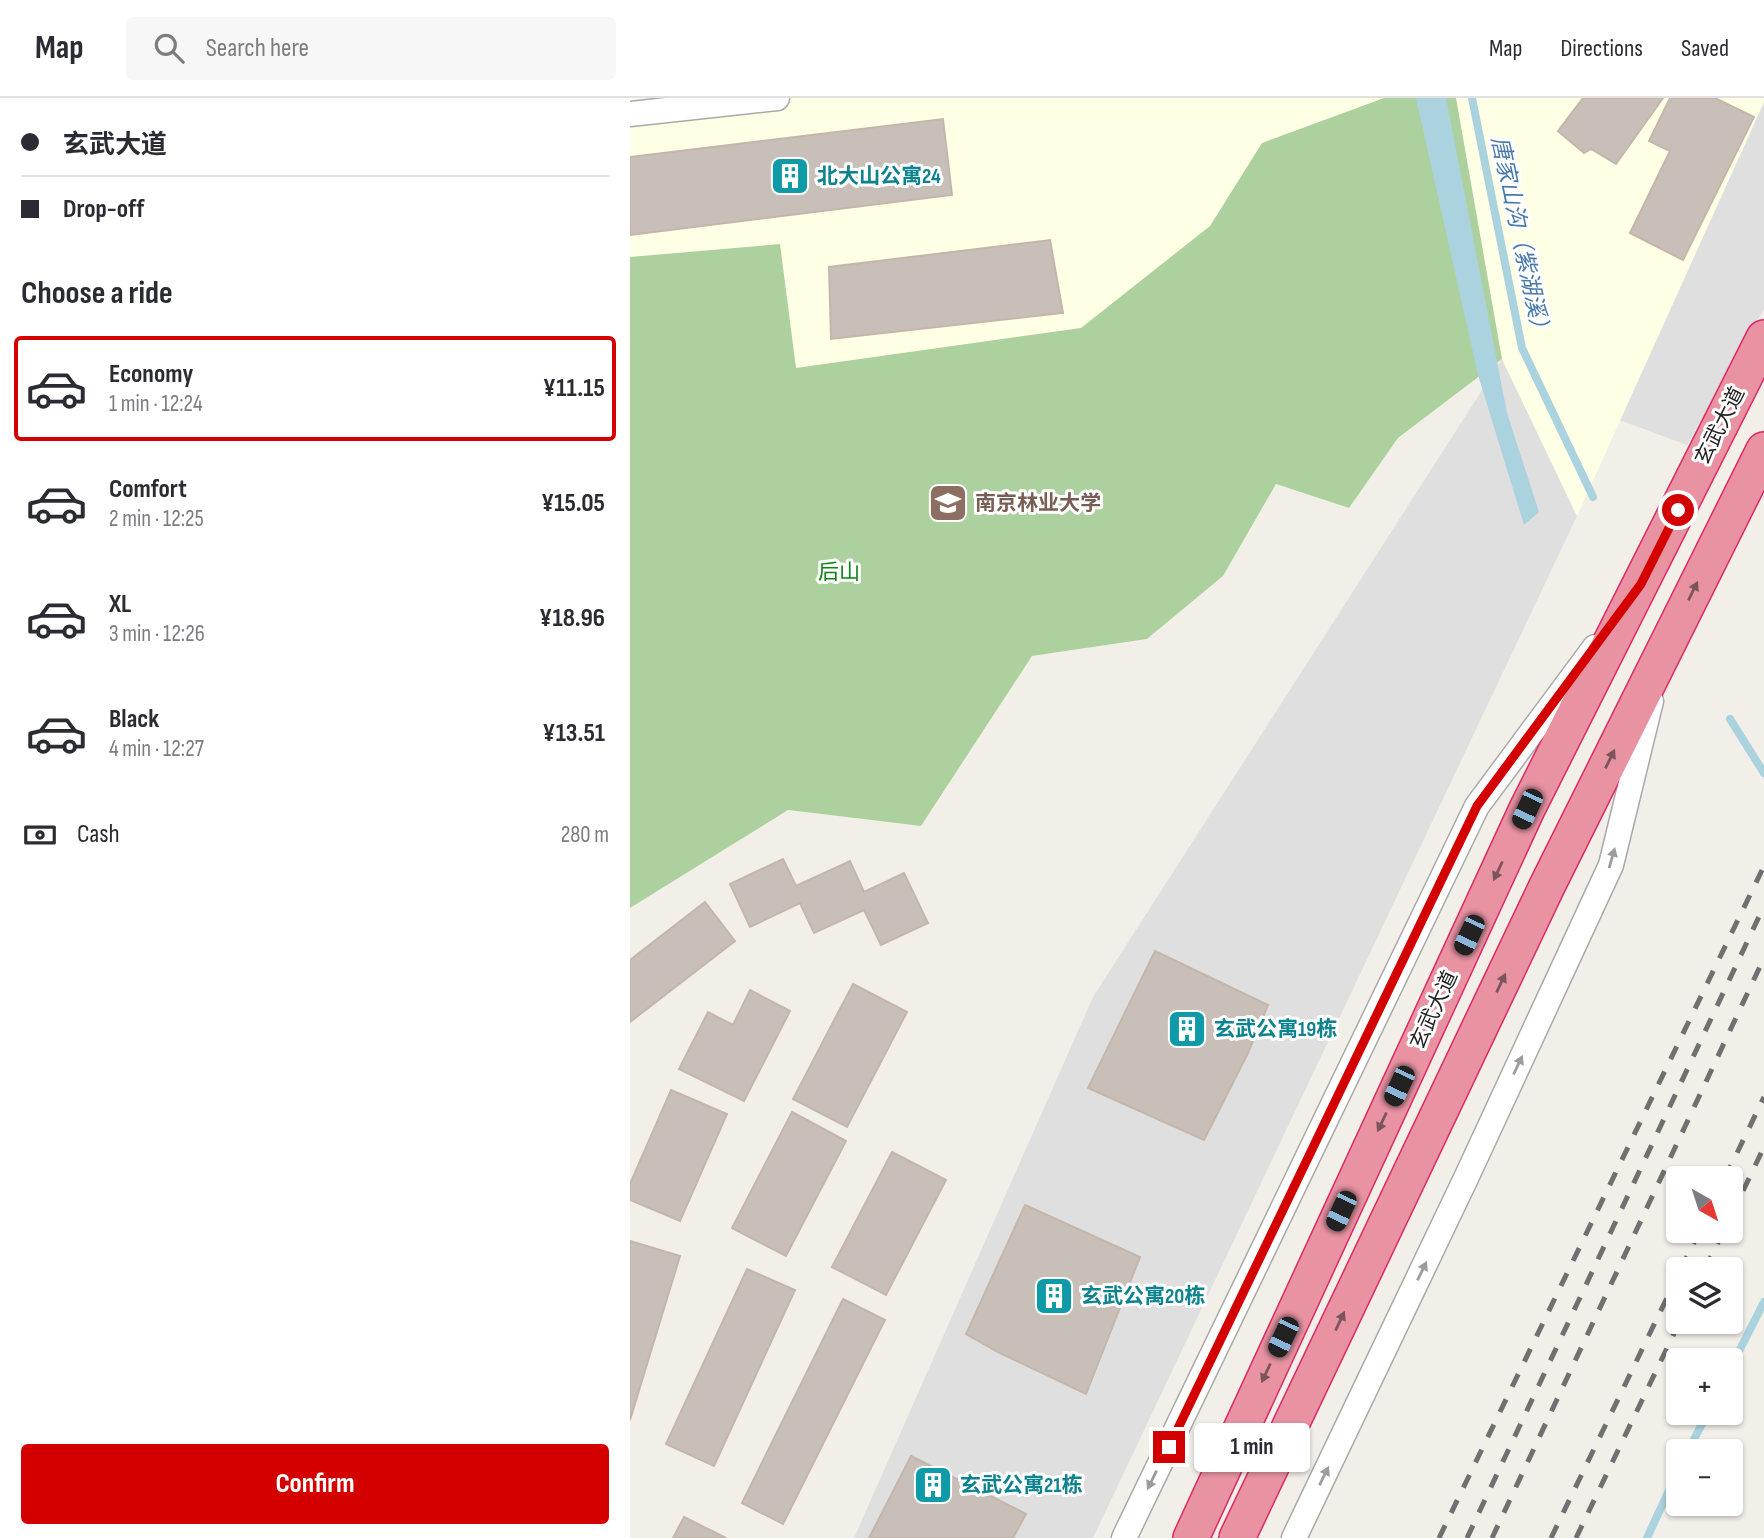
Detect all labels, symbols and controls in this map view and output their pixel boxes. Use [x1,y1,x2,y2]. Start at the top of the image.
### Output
search box [126,17,616,80]
text: Map [35,28,84,68]
icon: search [150,29,188,67]
text: Search here [206,33,309,64]
text: Map [1489,34,1522,63]
text: Directions [1560,34,1643,63]
text: Saved [1681,34,1729,63]
text: 玄武大道 [63,130,167,161]
water label: 唐家山沟（紫湖溪） [1485,134,1555,342]
building icon: 北大山公寓24 [769,155,811,197]
place label: 北大山公寓24 [817,164,941,189]
text: Drop-off [63,194,144,225]
text: Choose a ride [21,274,173,313]
icon: car [25,357,88,420]
text: Economy [109,359,193,390]
text: ¥11.15 [543,373,605,404]
street label: 玄武大道 [1690,383,1750,469]
text: 1 min · 12:24 [109,390,203,418]
icon: car [25,472,88,535]
text: Comfort [109,474,187,505]
school or university icon: 南京林业大学 [927,482,969,524]
text: ¥15.05 [541,488,605,519]
place label: 南京林业大学 [975,491,1101,516]
route start [1662,494,1694,526]
text: 2 min · 12:25 [109,505,204,533]
park label: 后山 [818,560,860,585]
one-way arrow [1688,581,1699,601]
icon: car [25,587,88,650]
text: XL [109,589,131,620]
text: ¥18.96 [539,603,605,634]
text: 3 min · 12:26 [109,620,205,648]
icon: car [25,702,88,765]
text: Black [109,704,159,735]
text: ¥13.51 [542,718,605,749]
text: 4 min · 12:27 [109,735,204,763]
one-way arrow [1604,749,1615,769]
car [1509,786,1546,832]
icon: cash [21,816,59,854]
text: Cash [77,819,120,850]
text: 280 m [561,821,609,849]
one-way arrow [1607,847,1618,869]
one-way arrow [1492,861,1504,881]
car [1451,912,1488,958]
street label: 玄武大道 [1405,967,1463,1053]
one-way arrow [1495,973,1507,993]
building icon: 玄武公寓19栋 [1166,1008,1208,1050]
place label: 玄武公寓19栋 [1214,1017,1337,1042]
one-way arrow [1513,1055,1524,1075]
car [1381,1063,1418,1109]
one-way arrow [1376,1112,1388,1132]
north arrow [1666,1166,1743,1242]
map controls [1666,1166,1743,1516]
car [1323,1188,1360,1234]
button: layers [1666,1257,1743,1334]
one-way arrow [1416,1261,1428,1281]
building icon: 玄武公寓20栋 [1033,1275,1075,1317]
place label: 玄武公寓20栋 [1081,1284,1205,1309]
one-way arrow [1335,1311,1346,1331]
car [1265,1314,1302,1360]
button: + [1666,1348,1743,1425]
one-way arrow [1261,1363,1272,1384]
callout: 1 min [1194,1422,1309,1472]
route end [1153,1431,1185,1463]
text: 1 min [1231,1433,1273,1461]
button: − [1666,1439,1743,1516]
button: Confirm [21,1444,609,1524]
building icon: 玄武公寓21栋 [912,1464,954,1506]
one-way arrow [1318,1466,1329,1486]
one-way arrow [1147,1470,1158,1490]
place label: 玄武公寓21栋 [960,1473,1082,1498]

